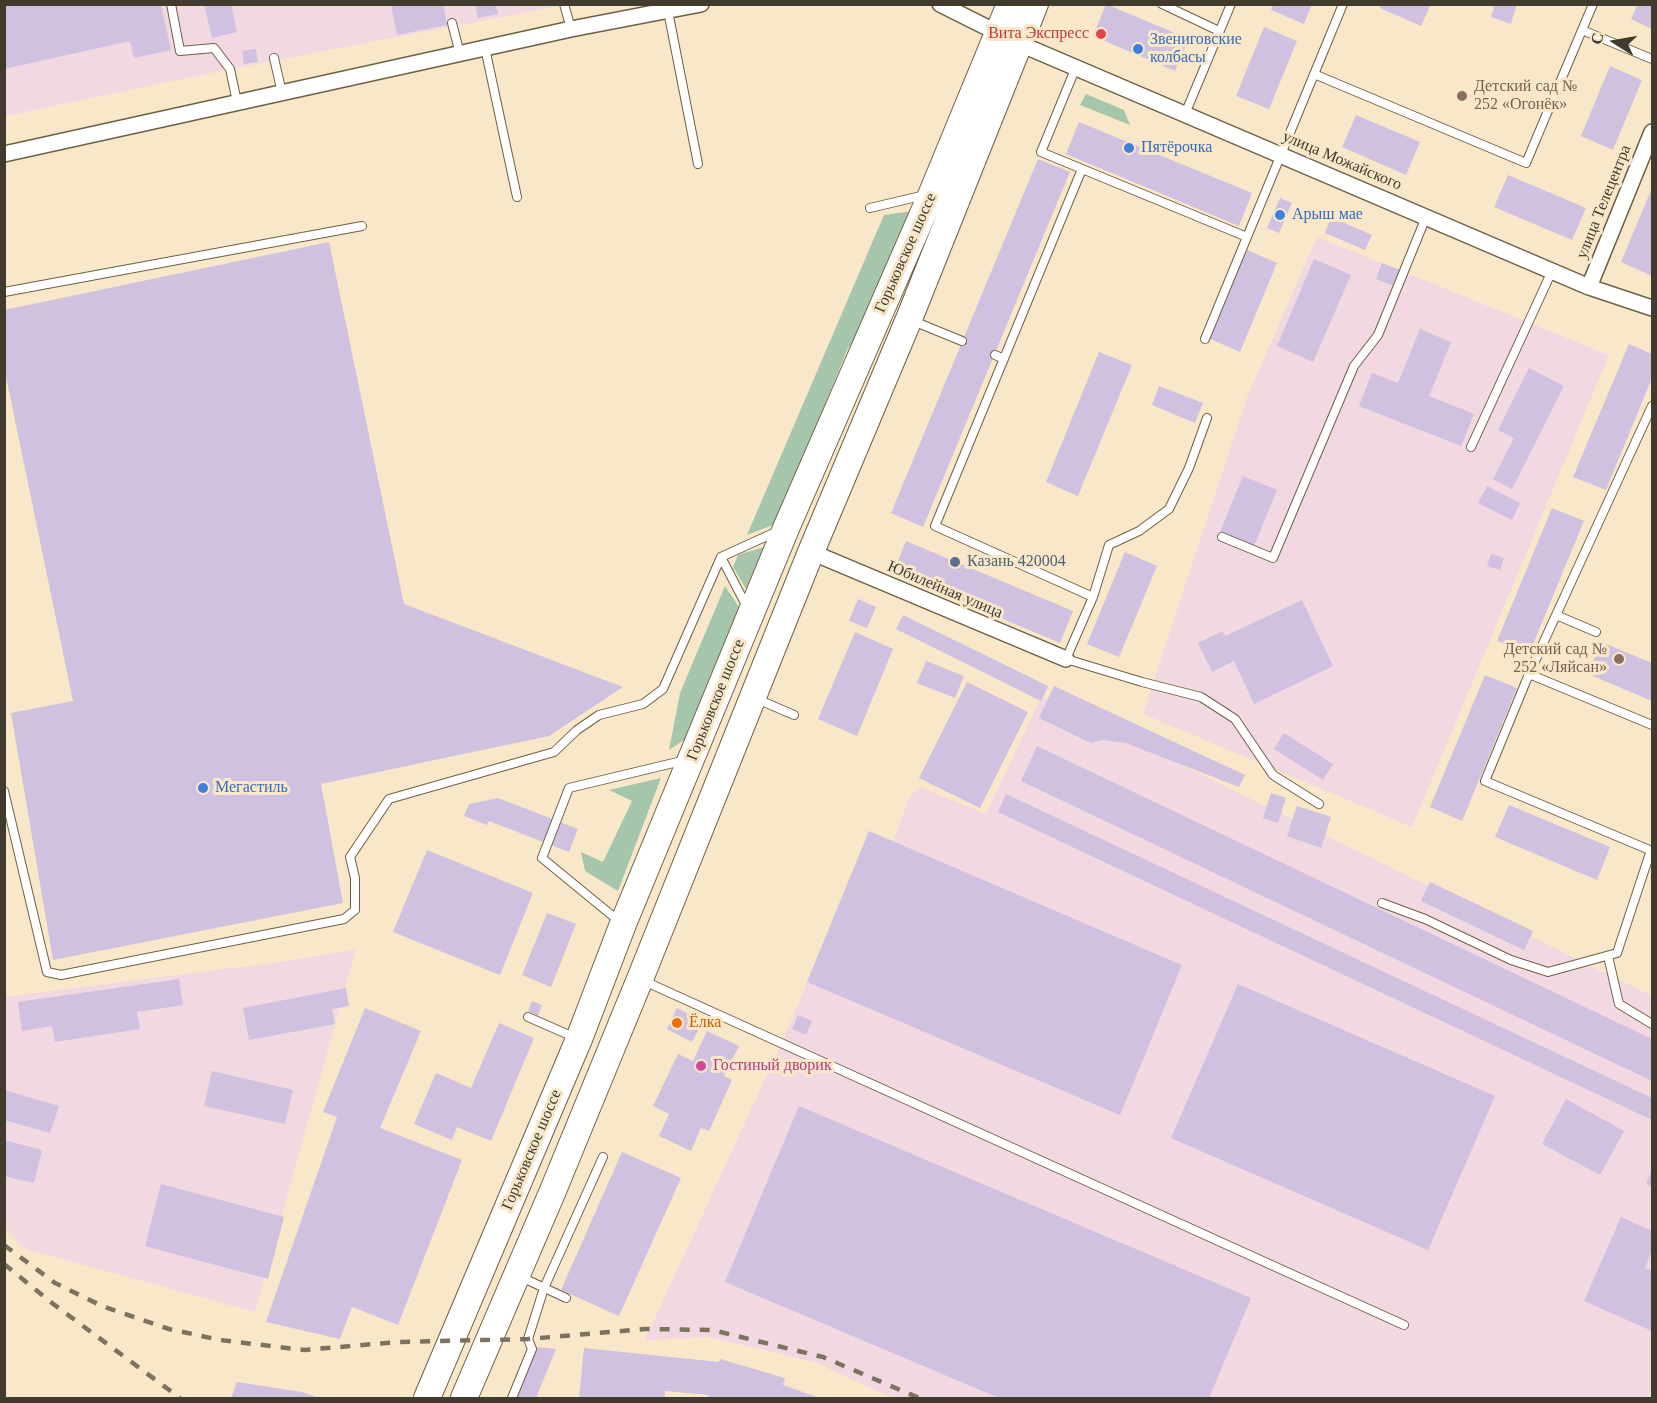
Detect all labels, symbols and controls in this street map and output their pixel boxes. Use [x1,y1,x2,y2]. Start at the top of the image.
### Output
north arrow [1585,12,1645,72]
place label: Вита Экспресс [988,24,1089,44]
marker: Вита Экспресс [1094,27,1108,41]
place label: Звениговские колбасы [1150,30,1242,68]
text: С [1587,31,1606,46]
marker: Звениговские колбасы [1131,42,1145,56]
place label: Детский сад № 252 «Огонёк» [1474,77,1577,115]
marker: Детский сад № 252 «Огонёк» [1455,89,1469,103]
street label: улица Можайского [1279,127,1405,195]
place label: Пятёрочка [1141,138,1212,158]
marker: Пятёрочка [1122,141,1136,155]
street label: улица Телецентра [1572,142,1636,262]
street label: Горьковское шоссе [871,190,941,316]
place label: Арыш мае [1292,205,1363,225]
marker: Арыш мае [1273,208,1287,222]
place label: Казань 420004 [967,552,1066,572]
marker: Казань 420004 [948,555,962,569]
street label: Юбилейная улица [884,557,1006,623]
street label: Горьковское шоссе [683,637,749,763]
place label: Детский сад № 252 «Ляйсан» [1504,640,1607,678]
marker: Детский сад № 252 «Ляйсан» [1612,652,1626,666]
place label: Мегастиль [215,778,288,798]
marker: Мегастиль [196,781,210,795]
place label: Ёлка [689,1013,721,1033]
marker: Ёлка [670,1016,684,1030]
place label: Гостиный дворик [713,1056,832,1076]
marker: Гостиный дворик [694,1059,708,1073]
street label: Горьковское шоссе [498,1087,566,1213]

